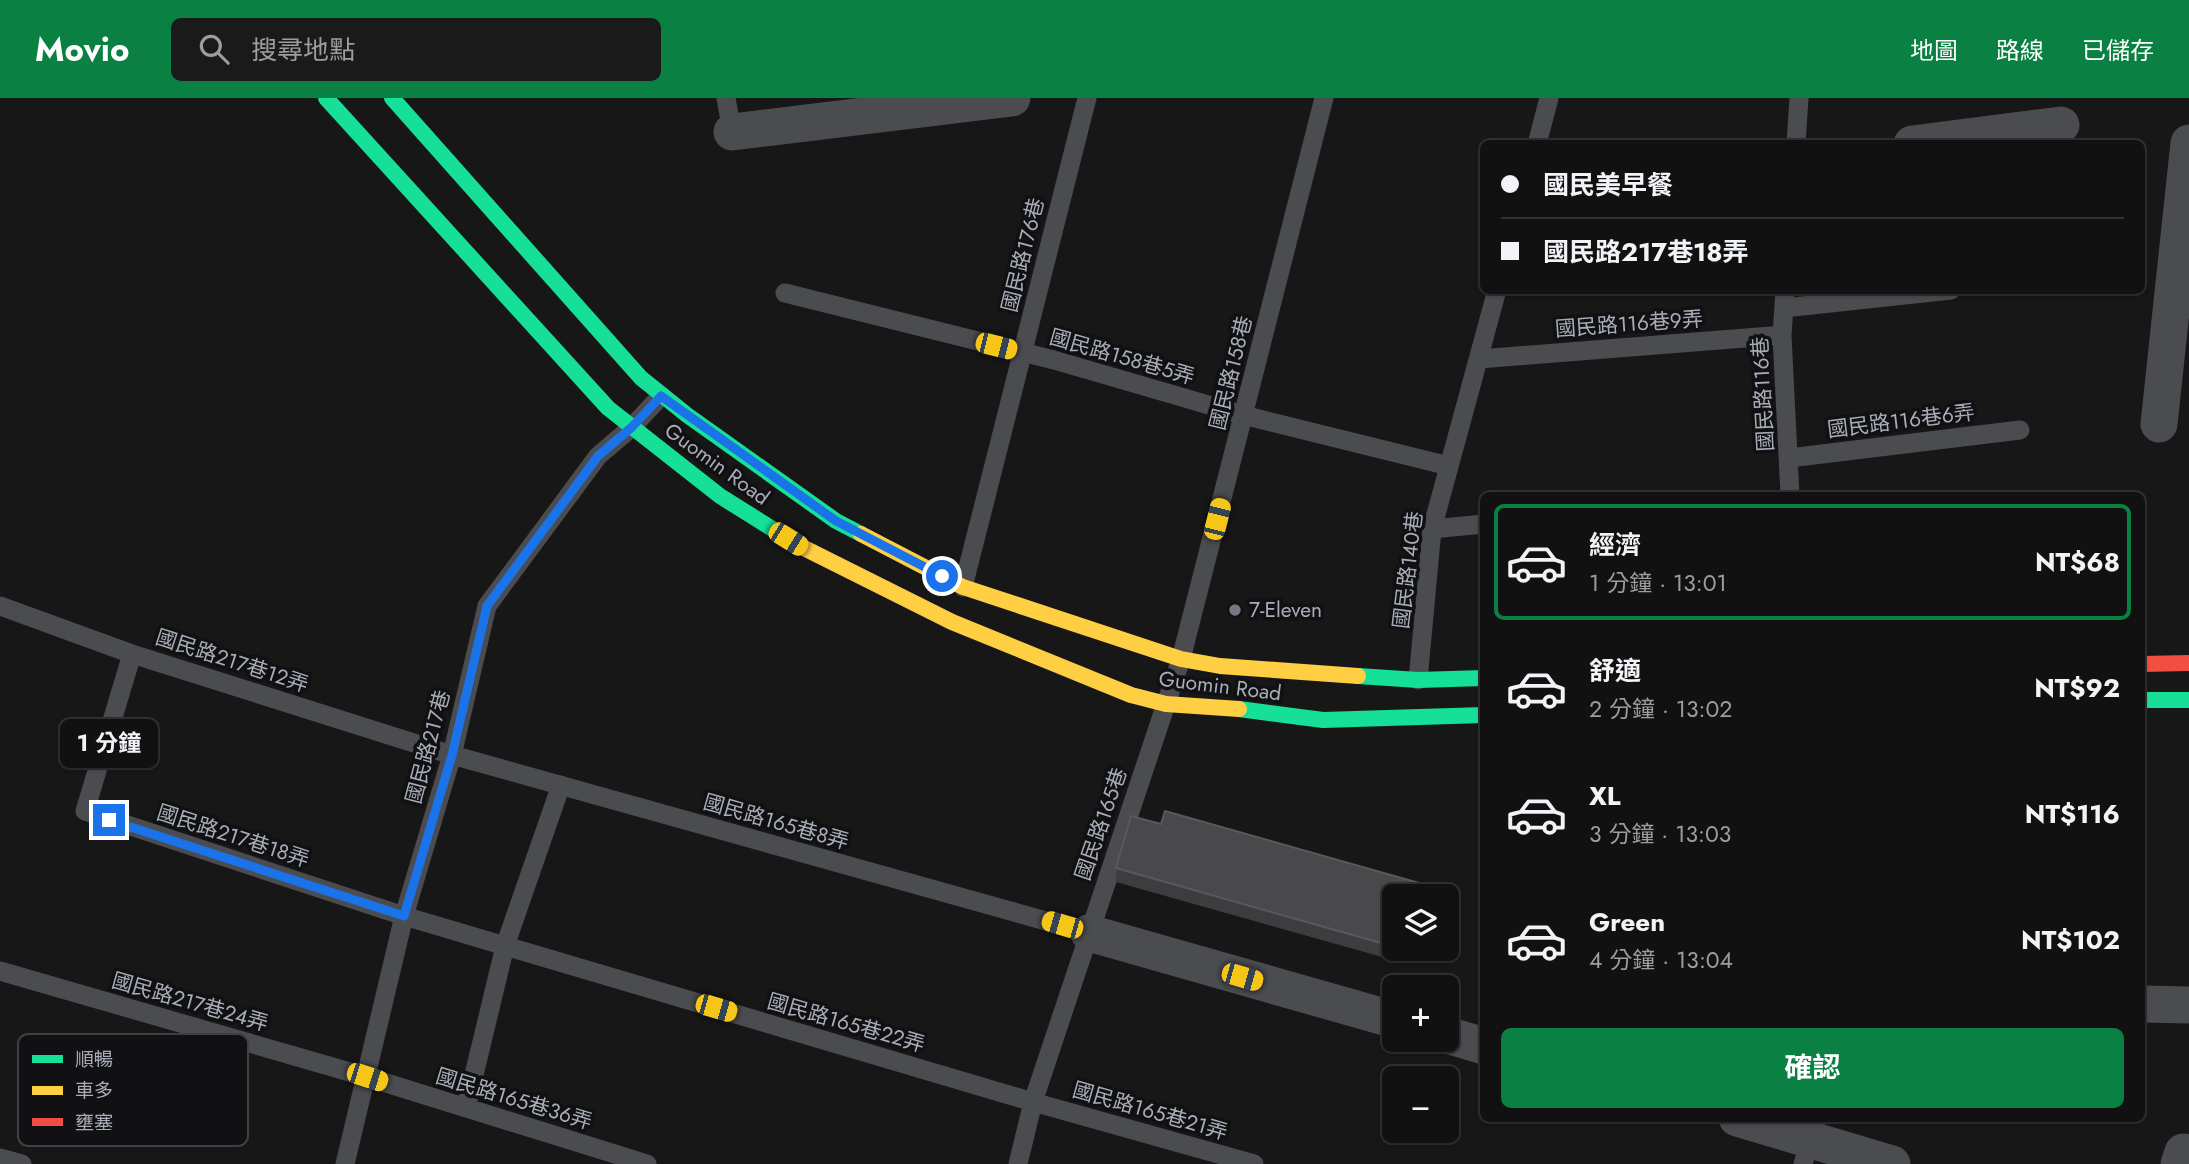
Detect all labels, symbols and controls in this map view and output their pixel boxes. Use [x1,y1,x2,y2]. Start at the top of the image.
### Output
search box [171,18,661,81]
text: Movio [35,26,129,73]
icon: search [195,30,233,68]
text: 搜尋地點 [251,31,355,69]
text: 地圖 [1910,33,1958,68]
text: 路線 [1996,33,2044,68]
text: 已儲存 [2082,33,2154,68]
text: 國民美早餐 [1543,166,1673,204]
street label: 國民路176巷 [994,195,1052,315]
text: 國民路217巷18弄 [1543,233,1749,271]
street label: 國民路116巷9弄 [1554,304,1704,344]
street label: 國民路158巷 [1202,313,1260,433]
street label: 國民路158巷5弄 [1046,322,1198,392]
car [974,331,1019,361]
street label: 國民路116巷 [1745,336,1781,452]
street label: 國民路116巷6弄 [1826,397,1976,445]
street label: Guomin Road [658,416,776,512]
car [1202,496,1233,542]
street label: 國民路140巷 [1386,509,1430,631]
car [765,519,812,559]
text: 經濟 [1589,526,1641,564]
icon: car [1505,531,1568,594]
text: NT$68 [2035,543,2120,581]
route start [926,560,958,592]
text: 1 分鐘 · 13:01 [1589,566,1727,600]
place label: 7-Eleven [1249,595,1322,625]
marker: 7-Eleven [1227,602,1243,618]
street label: 國民路217巷12弄 [152,622,312,700]
text: 舒適 [1589,652,1641,690]
icon: car [1505,657,1568,720]
street label: Guomin Road [1157,664,1283,708]
text: NT$92 [2034,669,2120,707]
street label: 國民路217巷 [398,687,458,807]
text: 2 分鐘 · 13:02 [1589,692,1732,726]
callout: 1 分鐘 [60,718,158,768]
text: 1 分鐘 [77,726,141,760]
street label: 國民路165巷 [1068,764,1134,884]
text: XL [1589,777,1621,815]
icon: car [1505,783,1568,846]
street label: 國民路165巷8弄 [700,787,852,857]
text: NT$116 [2025,795,2120,833]
street label: 國民路217巷18弄 [153,797,313,875]
route end [93,804,125,836]
text: 3 分鐘 · 13:03 [1589,817,1731,851]
map controls [1382,884,1459,1143]
button: layers [1382,884,1459,961]
text: Green [1589,903,1665,941]
car [1039,909,1086,941]
icon: car [1505,909,1568,972]
text: NT$102 [2021,921,2120,959]
text: 4 分鐘 · 13:04 [1589,943,1733,977]
car [1219,961,1266,993]
street label: 國民路217巷24弄 [108,965,272,1039]
button: + [1382,975,1459,1052]
street label: 國民路165巷22弄 [764,986,928,1060]
car [693,992,740,1024]
button: 確認 [1501,1028,2124,1108]
legend [18,1034,248,1146]
text: 順暢 [75,1046,113,1073]
car [344,1061,391,1093]
street label: 國民路165巷36弄 [432,1061,596,1137]
button: − [1382,1066,1459,1143]
street label: 國民路165巷21弄 [1069,1075,1231,1147]
text: 車多 [75,1077,113,1104]
text: 壅塞 [75,1109,113,1136]

